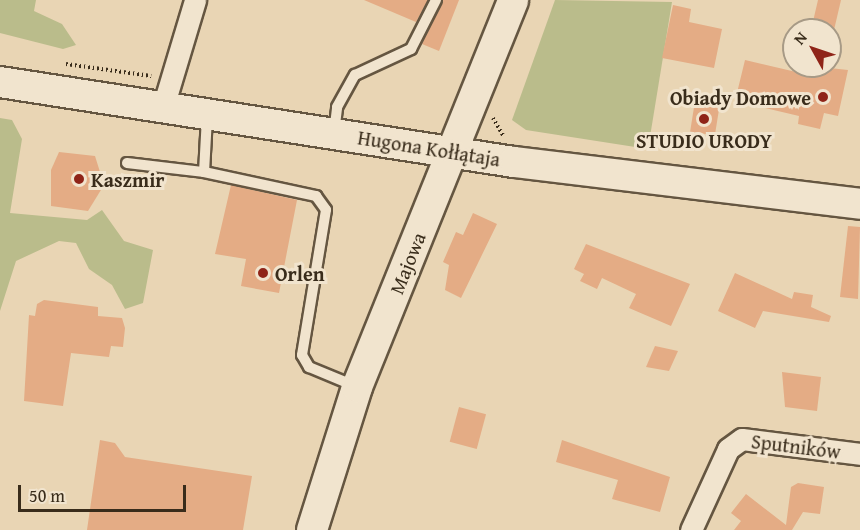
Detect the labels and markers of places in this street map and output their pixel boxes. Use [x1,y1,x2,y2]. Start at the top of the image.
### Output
place label: Obiady Domowe [670,85,811,109]
marker: Obiady Domowe [816,90,830,104]
marker: STUDIO URODY [697,112,711,126]
place label: STUDIO URODY [636,128,772,152]
place label: Kaszmir [91,167,165,191]
marker: Kaszmir [72,172,86,186]
place label: Orlen [275,261,325,285]
marker: Orlen [256,266,270,280]

